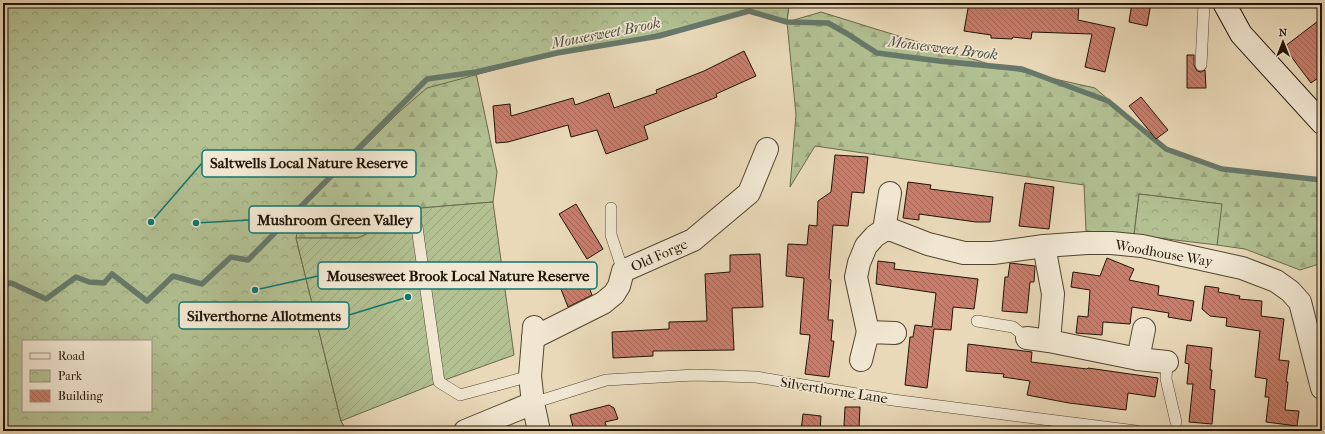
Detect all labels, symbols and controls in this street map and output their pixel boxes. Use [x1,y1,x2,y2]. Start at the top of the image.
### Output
water label: Mousesweet Brook [549,14,662,53]
north arrow [1263,22,1303,62]
text: N [1279,26,1288,39]
water label: Mousesweet Brook [886,32,999,64]
callout: Saltwells Local Nature Reserve [202,150,416,177]
text: Saltwells Local Nature Reserve [210,154,409,172]
callout: Mushroom Green Valley [249,206,421,233]
text: Mushroom Green Valley [256,211,414,229]
street label: Old Forge [628,235,690,275]
street label: Woodhouse Way [1113,236,1215,271]
callout: Mousesweet Brook Local Nature Reserve [318,262,597,289]
text: Mousesweet Brook Local Nature Reserve [326,267,590,285]
callout: Silverthorne Allotments [179,302,349,329]
text: Silverthorne Allotments [187,307,342,325]
legend [22,340,152,412]
text: Road [58,349,85,363]
text: Park [58,369,83,383]
street label: Silverthorne Lane [779,374,889,407]
text: Building [58,389,103,403]

